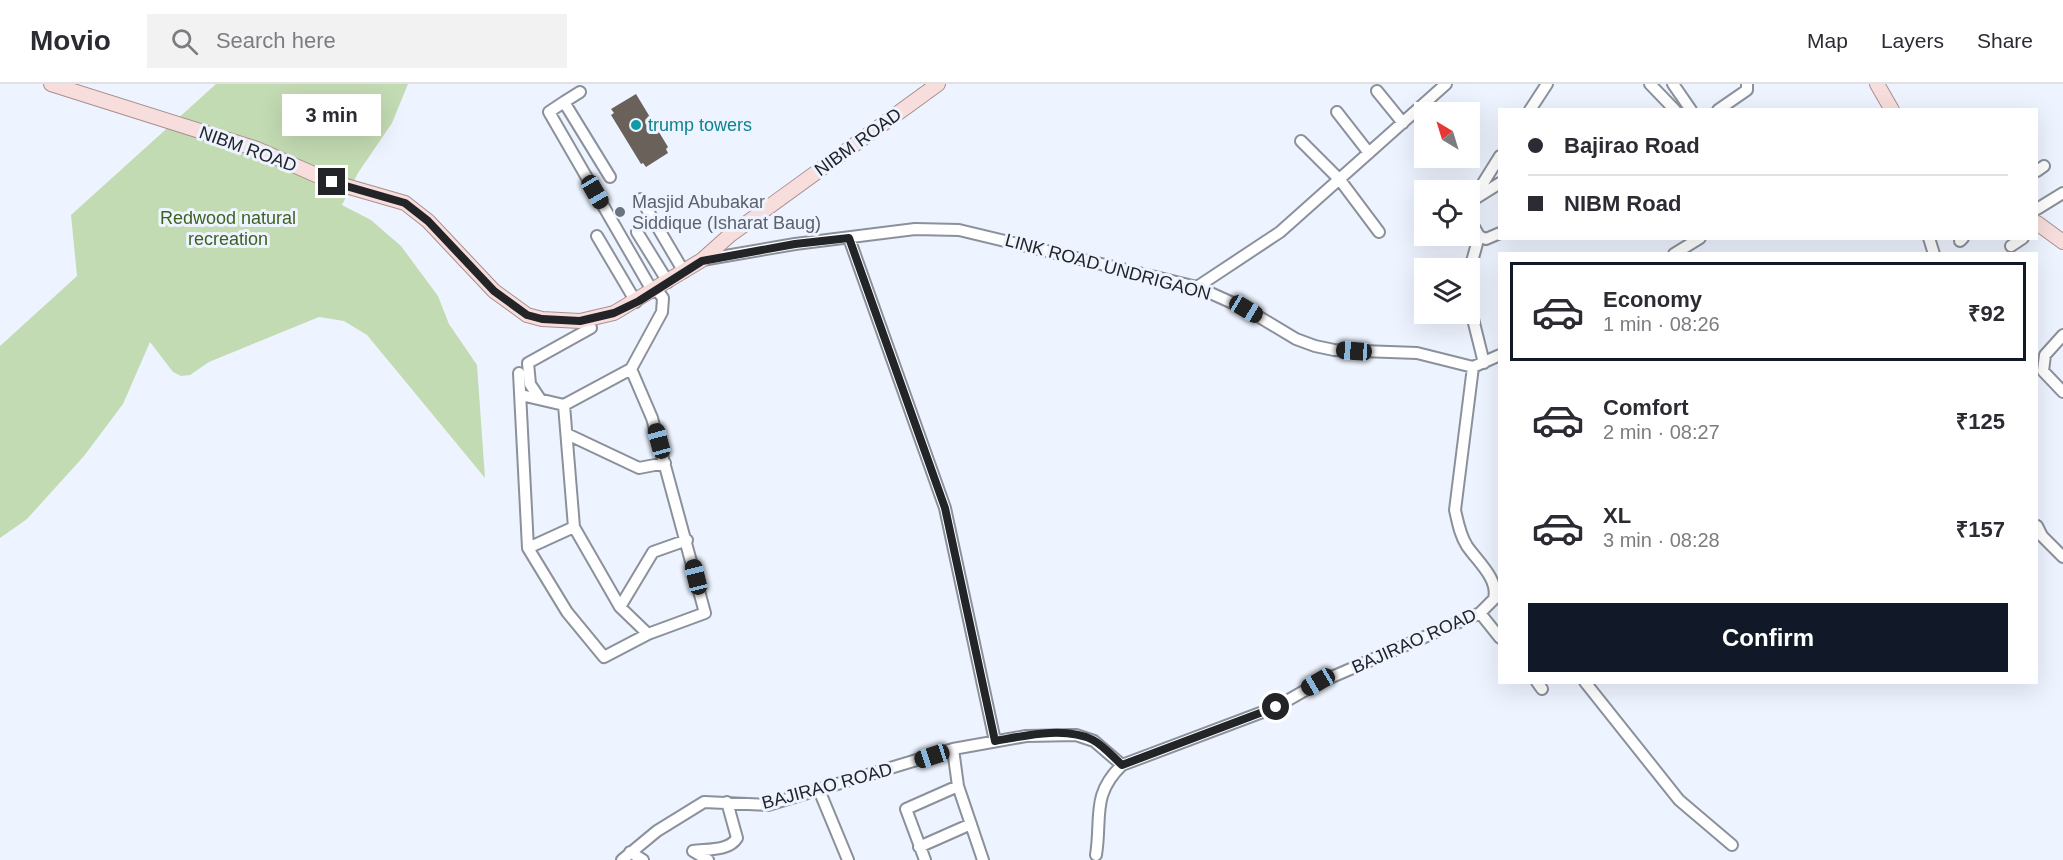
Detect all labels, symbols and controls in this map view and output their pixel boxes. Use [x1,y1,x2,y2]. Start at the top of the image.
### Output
search box [147,14,567,68]
text: Movio [30,25,111,56]
icon: search [168,25,201,58]
text: Search here [216,28,336,53]
text: Map [1807,29,1848,52]
text: Layers [1881,29,1944,52]
text: Share [1977,29,2033,52]
callout: 3 min [282,95,382,137]
north arrow [1414,102,1480,168]
map controls [1414,102,1480,324]
text: 3 min [305,104,358,126]
street label: NIBM ROAD [811,104,905,180]
place label: trump towers [648,115,752,135]
marker: trump towers [629,118,643,132]
street label: NIBM ROAD [197,122,299,176]
text: Bajirao Road [1564,133,1700,158]
route end [318,168,345,195]
car [578,172,612,212]
button: locate [1414,180,1480,246]
text: NIBM Road [1564,191,1681,216]
place label: Masjid Abubakar Siddique (Isharat Baug) [632,192,821,233]
marker: Masjid Abubakar Siddique (Isharat Baug) [613,205,627,219]
park label: Redwood natural recreation [160,208,296,249]
street label: LINK ROAD UNDRIGAON [1003,230,1213,304]
button: layers [1414,258,1480,324]
icon: car [1531,285,1585,339]
text: Economy [1603,287,1702,312]
car [1226,292,1266,326]
text: ₹92 [1968,301,2005,326]
text: 1 min · 08:26 [1603,313,1720,335]
car [1335,341,1373,361]
icon: car [1531,393,1585,447]
text: Comfort [1603,395,1689,420]
text: ₹125 [1956,409,2005,434]
car [646,421,672,461]
text: 2 min · 08:27 [1603,421,1720,443]
icon: car [1531,501,1585,555]
text: XL [1603,503,1631,528]
text: ₹157 [1956,517,2005,542]
text: 3 min · 08:28 [1603,529,1720,551]
car [683,557,709,597]
button: Confirm [1528,603,2008,672]
street label: BAJIRAO ROAD [1349,605,1479,677]
car [1298,665,1338,699]
route start [1262,693,1289,720]
car [912,742,952,770]
street label: BAJIRAO ROAD [760,759,894,813]

